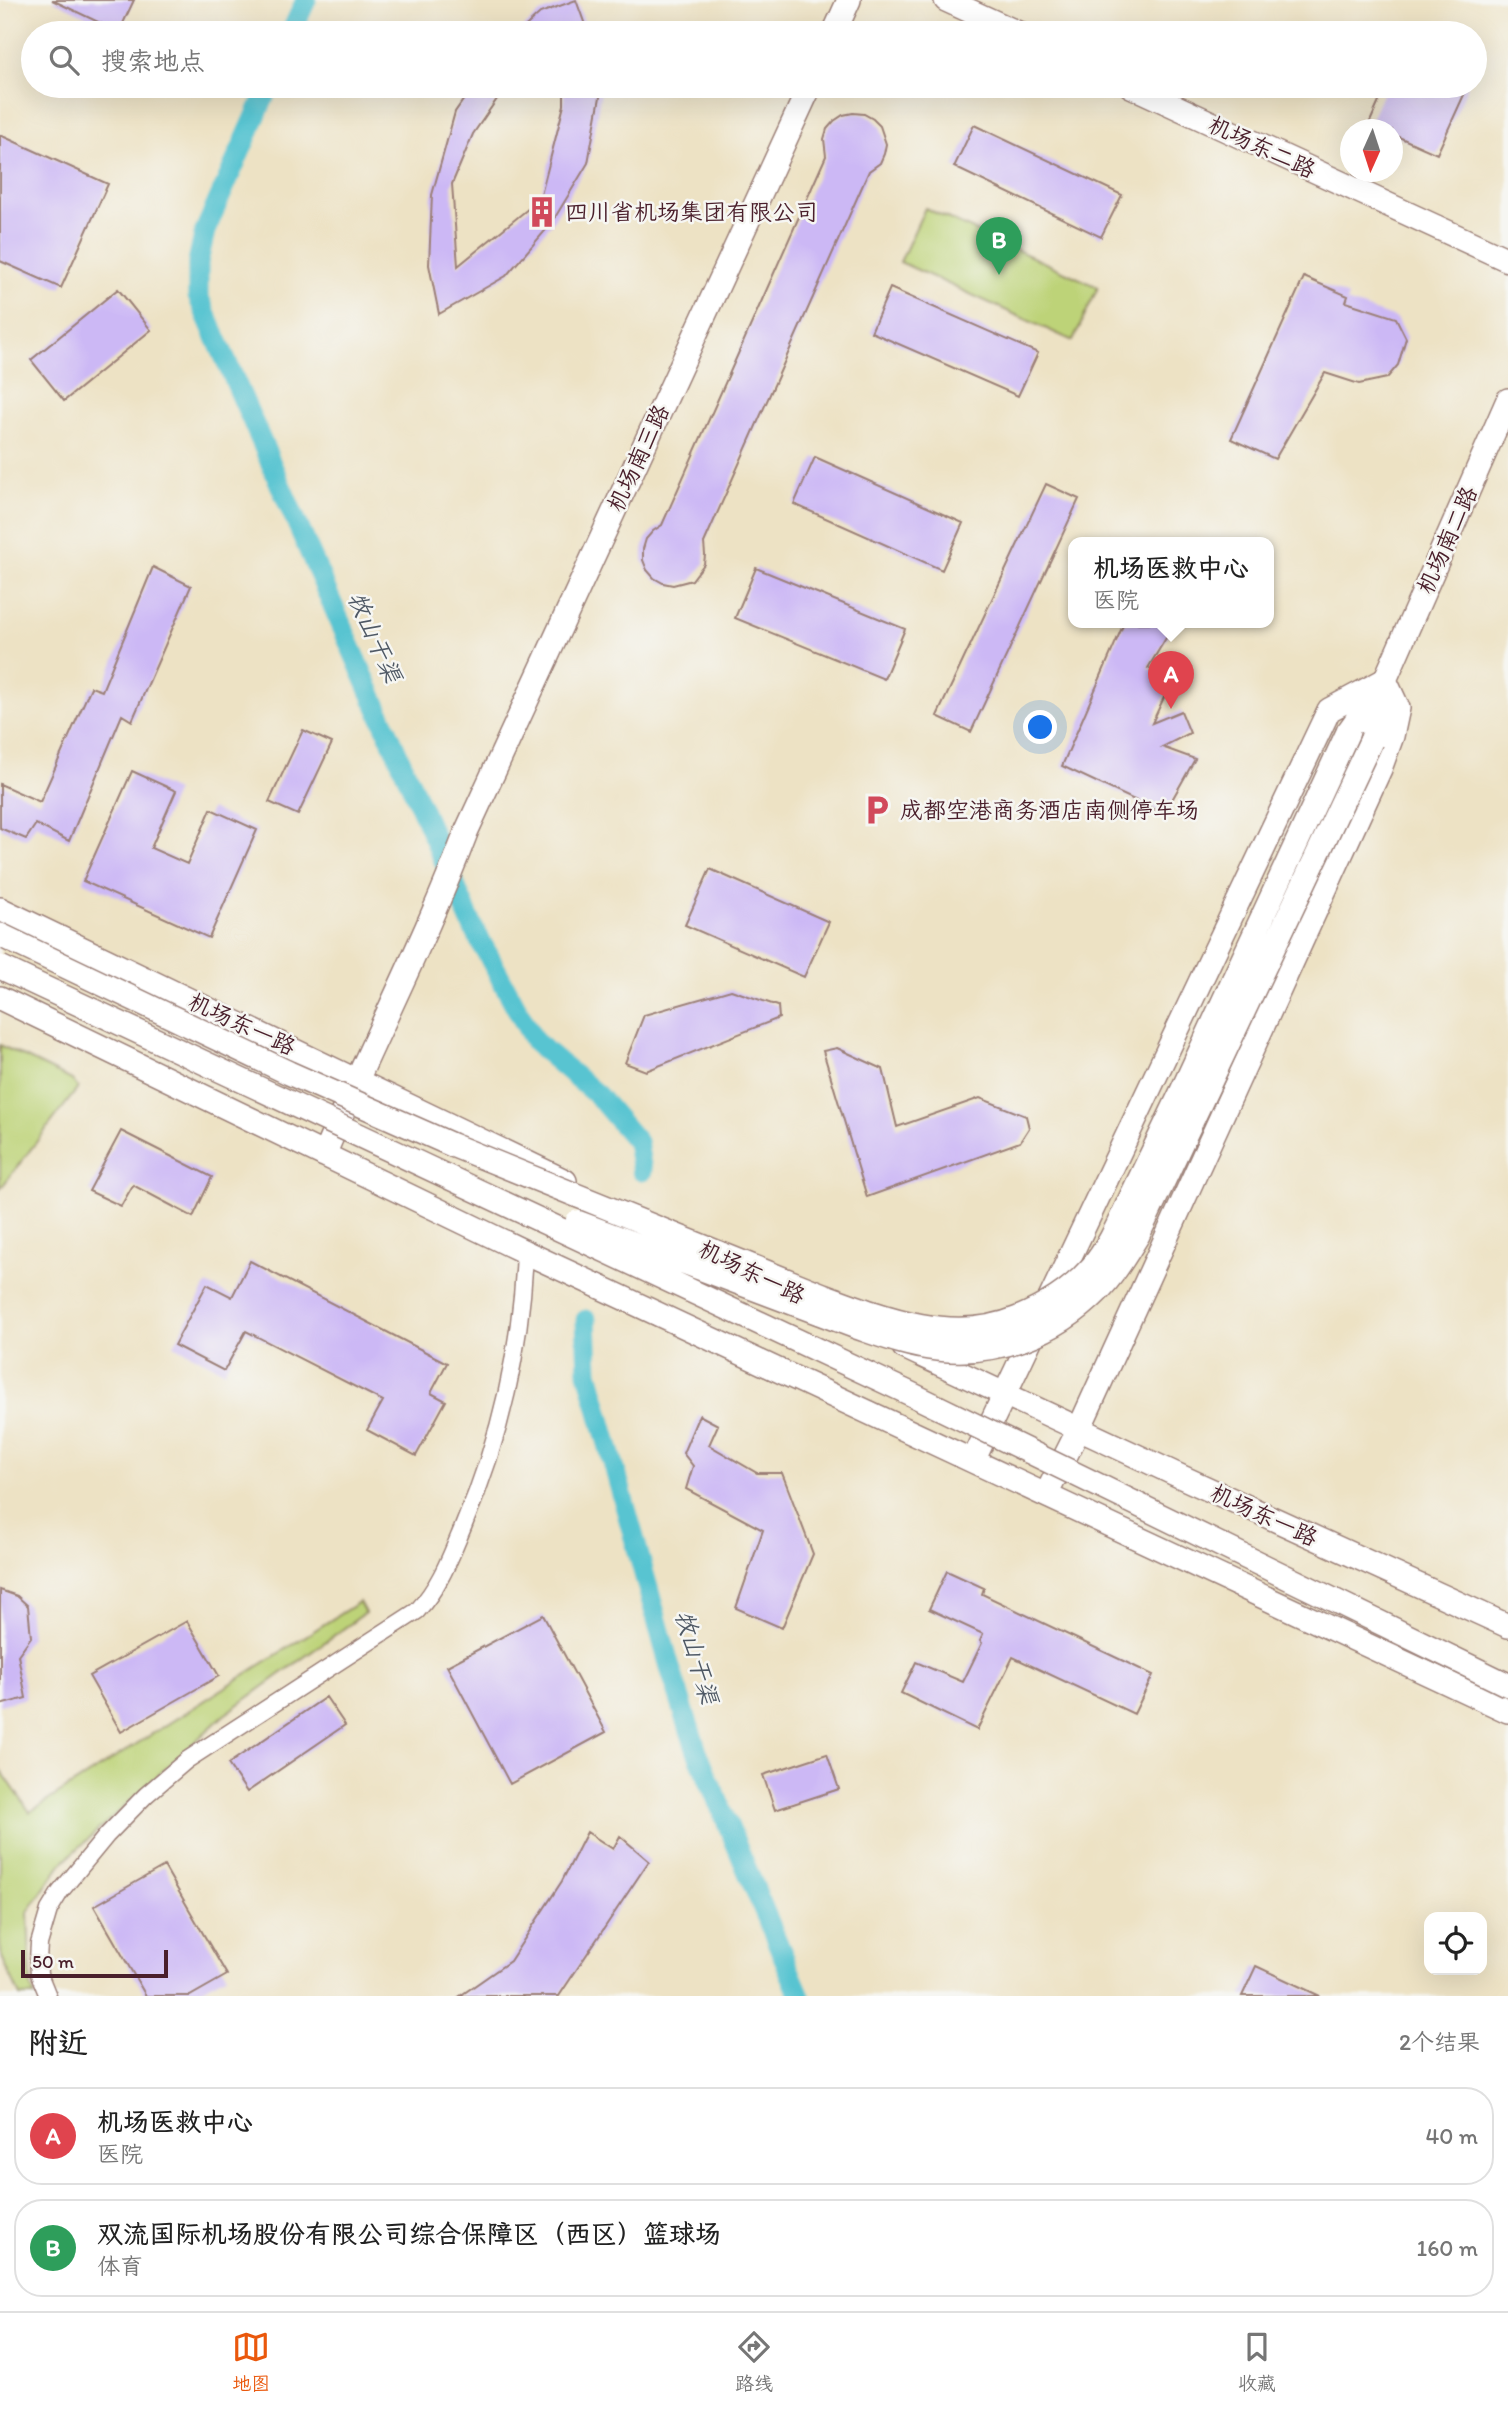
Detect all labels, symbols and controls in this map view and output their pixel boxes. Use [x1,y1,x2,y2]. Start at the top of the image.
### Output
search box [21,21,1487,98]
icon: search [45,41,83,79]
text: 搜索地点 [101,45,205,77]
street label: 机场东二路 [1204,110,1320,184]
north arrow [1340,119,1403,182]
building icon: 四川省机场集团有限公司 [525,195,559,229]
place label: 四川省机场集团有限公司 [565,198,818,226]
pin: B [976,217,1022,275]
street label: 机场南三路 [601,400,675,516]
street label: 机场南二路 [1411,482,1483,598]
popup [1068,537,1274,628]
text: 机场医救中心 [1093,552,1249,584]
text: 医院 [1093,586,1139,614]
water label: 牧山干渠 [342,587,409,689]
pin: A [1148,651,1194,709]
your location [1023,710,1057,744]
parking icon: 成都空港商务酒店南侧停车场 [860,793,894,827]
place label: 成都空港商务酒店南侧停车场 [900,796,1199,824]
street label: 机场东一路 [184,987,300,1061]
street label: 机场东一路 [694,1234,810,1310]
street label: 机场东一路 [1206,1478,1322,1552]
water label: 牧山干渠 [670,1607,725,1709]
map controls [1424,1912,1487,1975]
button: locate [1424,1912,1487,1975]
scale bar [21,1947,168,1979]
text: 50 m [32,1950,74,1973]
text: 附近 [28,2024,88,2061]
text: 2个结果 [1399,2028,1480,2056]
text: 机场医救中心 [97,2106,253,2138]
text: A [46,2122,60,2150]
text: 40 m [1425,2122,1478,2150]
text: 医院 [97,2140,143,2168]
text: 双流国际机场股份有限公司综合保障区（西区）篮球场 [97,2218,721,2250]
text: B [46,2234,60,2262]
text: 160 m [1416,2234,1478,2262]
text: 体育 [97,2252,143,2280]
tab: 地图 [232,2328,270,2395]
tab: 路线 [735,2328,773,2395]
tab: 收藏 [1238,2328,1276,2395]

